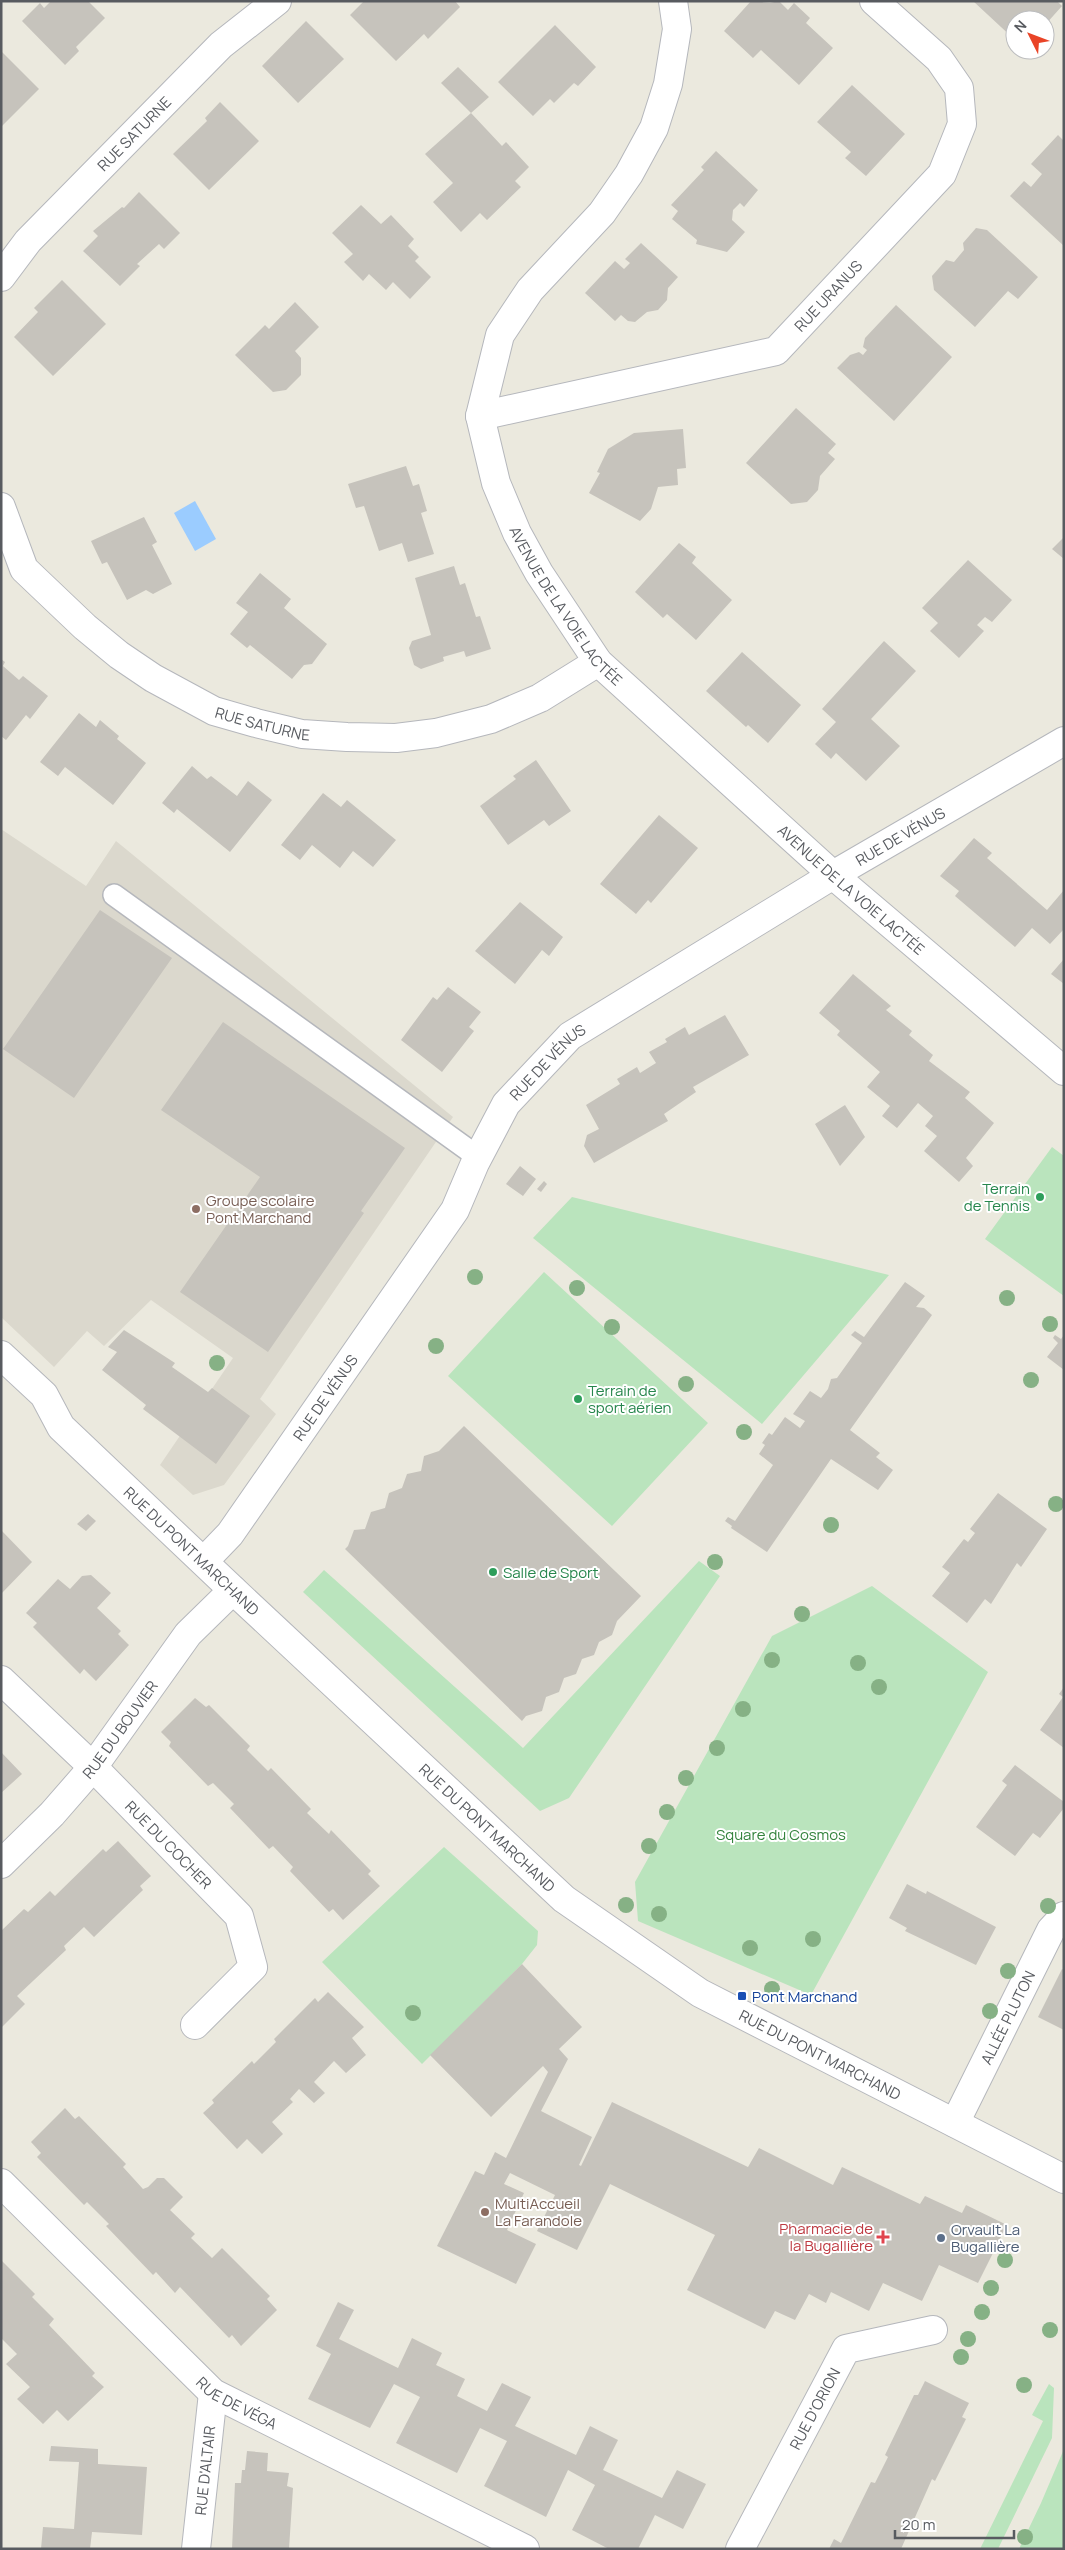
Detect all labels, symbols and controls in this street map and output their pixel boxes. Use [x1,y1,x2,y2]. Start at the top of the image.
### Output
north arrow [1005,10,1055,60]
text: N [1010,16,1030,36]
street label: RUE SATURNE [92,91,176,175]
street label: RUE URANUS [789,255,867,336]
street label: AVENUE DE LA VOIE LACTÉE [505,523,627,690]
street label: RUE SATURNE [213,701,311,745]
street label: RUE DE VÉNUS [851,802,949,870]
street label: AVENUE DE LA VOIE LACTÉE [773,820,930,959]
street label: RUE DE VÉNUS [505,1019,589,1105]
place label: Terrain de Tennis [964,1178,1030,1216]
place label: Groupe scolaire Pont Marchand [206,1190,315,1228]
marker: Terrain de Tennis [1034,1191,1046,1203]
marker: Groupe scolaire Pont Marchand [190,1203,202,1215]
street label: RUE DE VÉNUS [288,1350,362,1444]
place label: Terrain de sport aérien [588,1380,672,1418]
marker: Terrain de sport aérien [572,1393,584,1405]
street label: RUE DU PONT MARCHAND [119,1482,264,1620]
place label: Salle de Sport [503,1562,598,1583]
marker: Salle de Sport [487,1566,499,1578]
street label: RUE DU BOUVIER [77,1676,162,1783]
street label: RUE DU PONT MARCHAND [415,1759,560,1896]
street label: RUE DU COCHER [121,1796,217,1893]
park label: Square du Cosmos [716,1824,846,1845]
street label: ALLÉE PLUTON [975,1967,1040,2068]
place label: Pont Marchand [752,1986,857,2007]
marker: Pont Marchand [736,1990,748,2002]
street label: RUE DU PONT MARCHAND [736,2004,905,2105]
place label: MultiAccueil La Farandole [495,2193,582,2231]
marker: MultiAccueil La Farandole [479,2206,491,2218]
place label: Pharmacie de la Bugallière [779,2218,873,2256]
place label: Orvault La Bugallière [951,2219,1020,2257]
marker: Pharmacie de la Bugallière [877,2231,889,2243]
marker: Orvault La Bugallière [935,2232,947,2244]
street label: RUE D'ORION [784,2364,845,2453]
street label: RUE DE VÉGA [192,2372,281,2434]
street label: RUE D'ALTAIR [189,2425,220,2516]
scale bar [895,2508,1014,2540]
text: 20 m [902,2514,935,2535]

